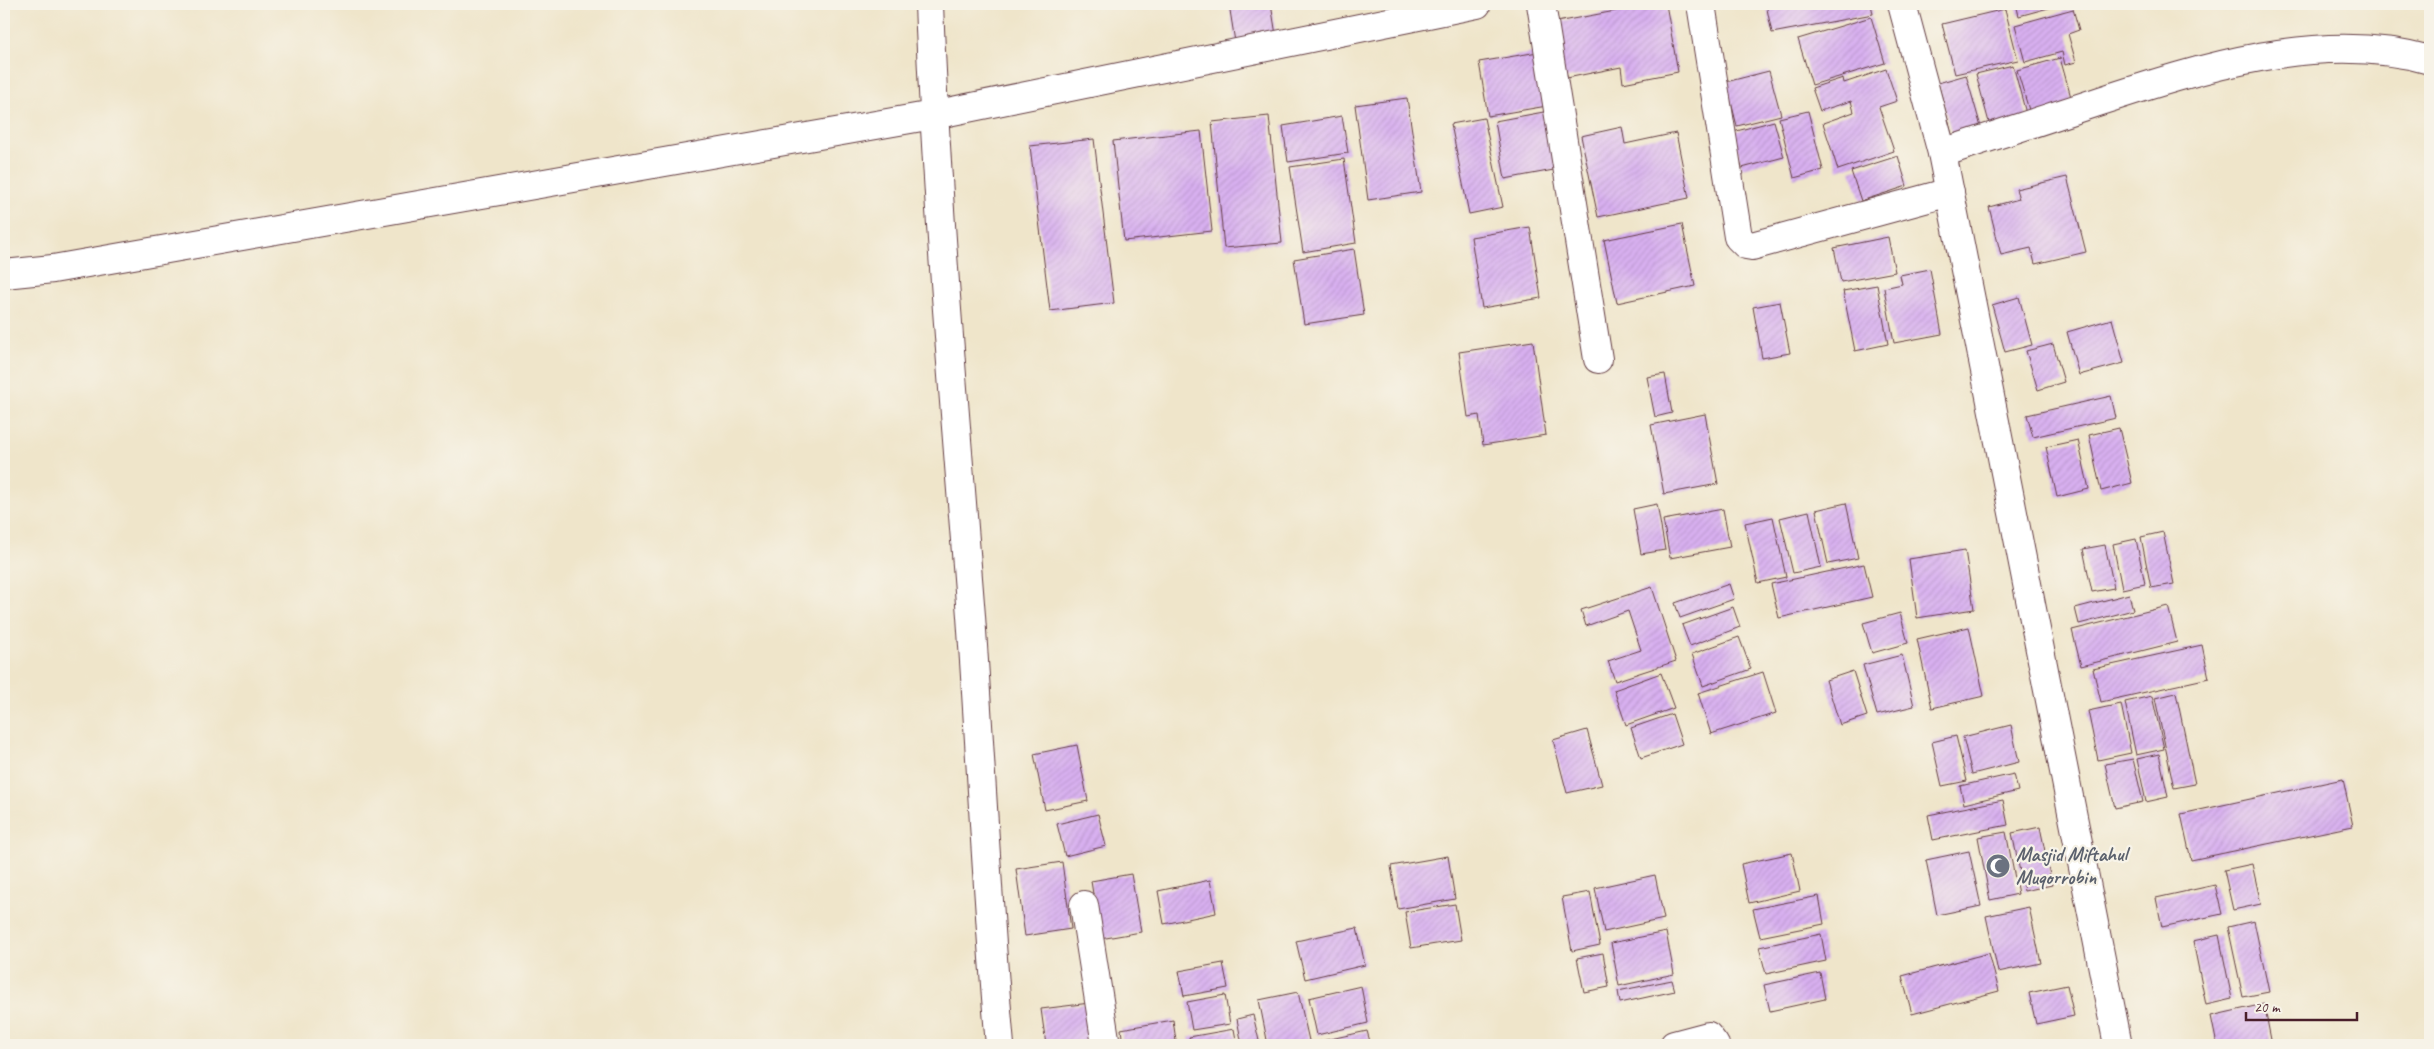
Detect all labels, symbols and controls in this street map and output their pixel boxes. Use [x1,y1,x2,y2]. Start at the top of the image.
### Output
place label: Masjid Miftahul Muqorrobin [2016,842,2130,890]
mosque icon: Masjid Miftahul Muqorrobin [1985,853,2011,879]
scale bar [2246,989,2358,1021]
text: 20 m [2254,998,2281,1017]

